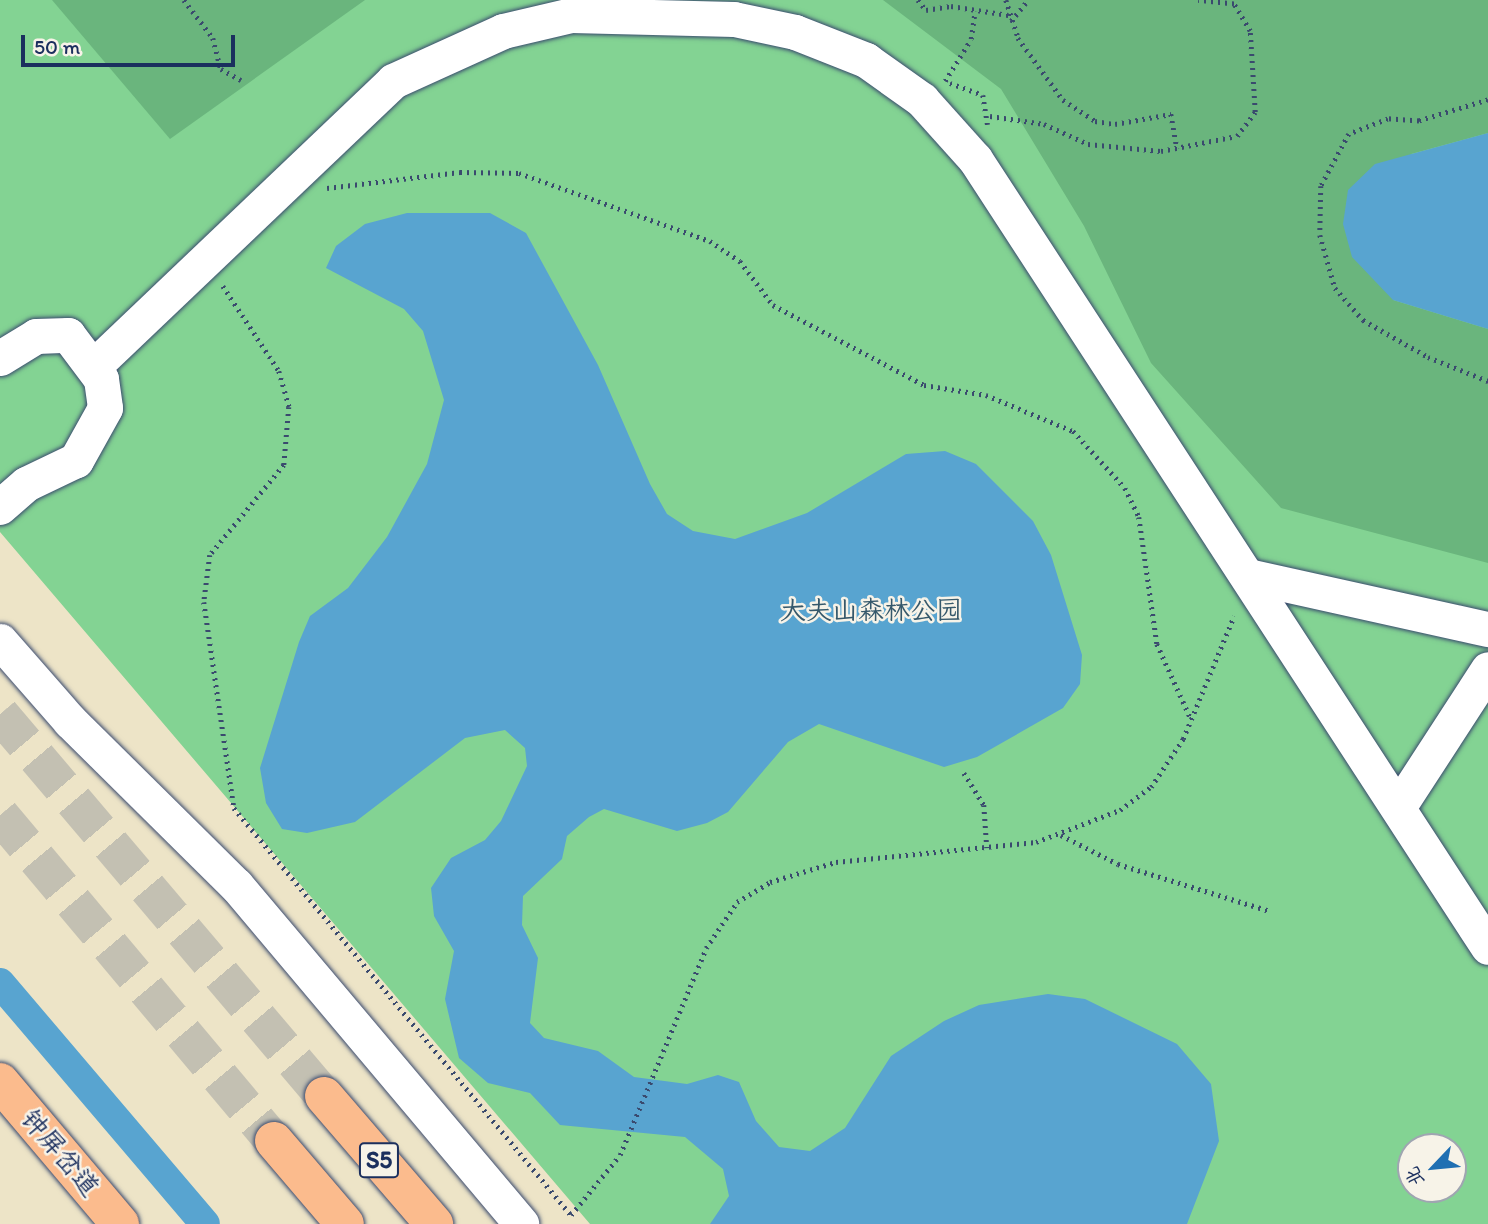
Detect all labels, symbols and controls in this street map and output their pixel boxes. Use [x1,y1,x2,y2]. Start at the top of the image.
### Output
scale bar [24,21,238,65]
text: 50 m [34,34,80,59]
park label: 大夫山森林公园 [780,595,962,627]
street label: 钟屏岔道 [15,1103,105,1203]
north arrow [1397,1133,1467,1203]
road number: S5 [358,1140,400,1180]
text: 北 [1400,1163,1429,1190]

